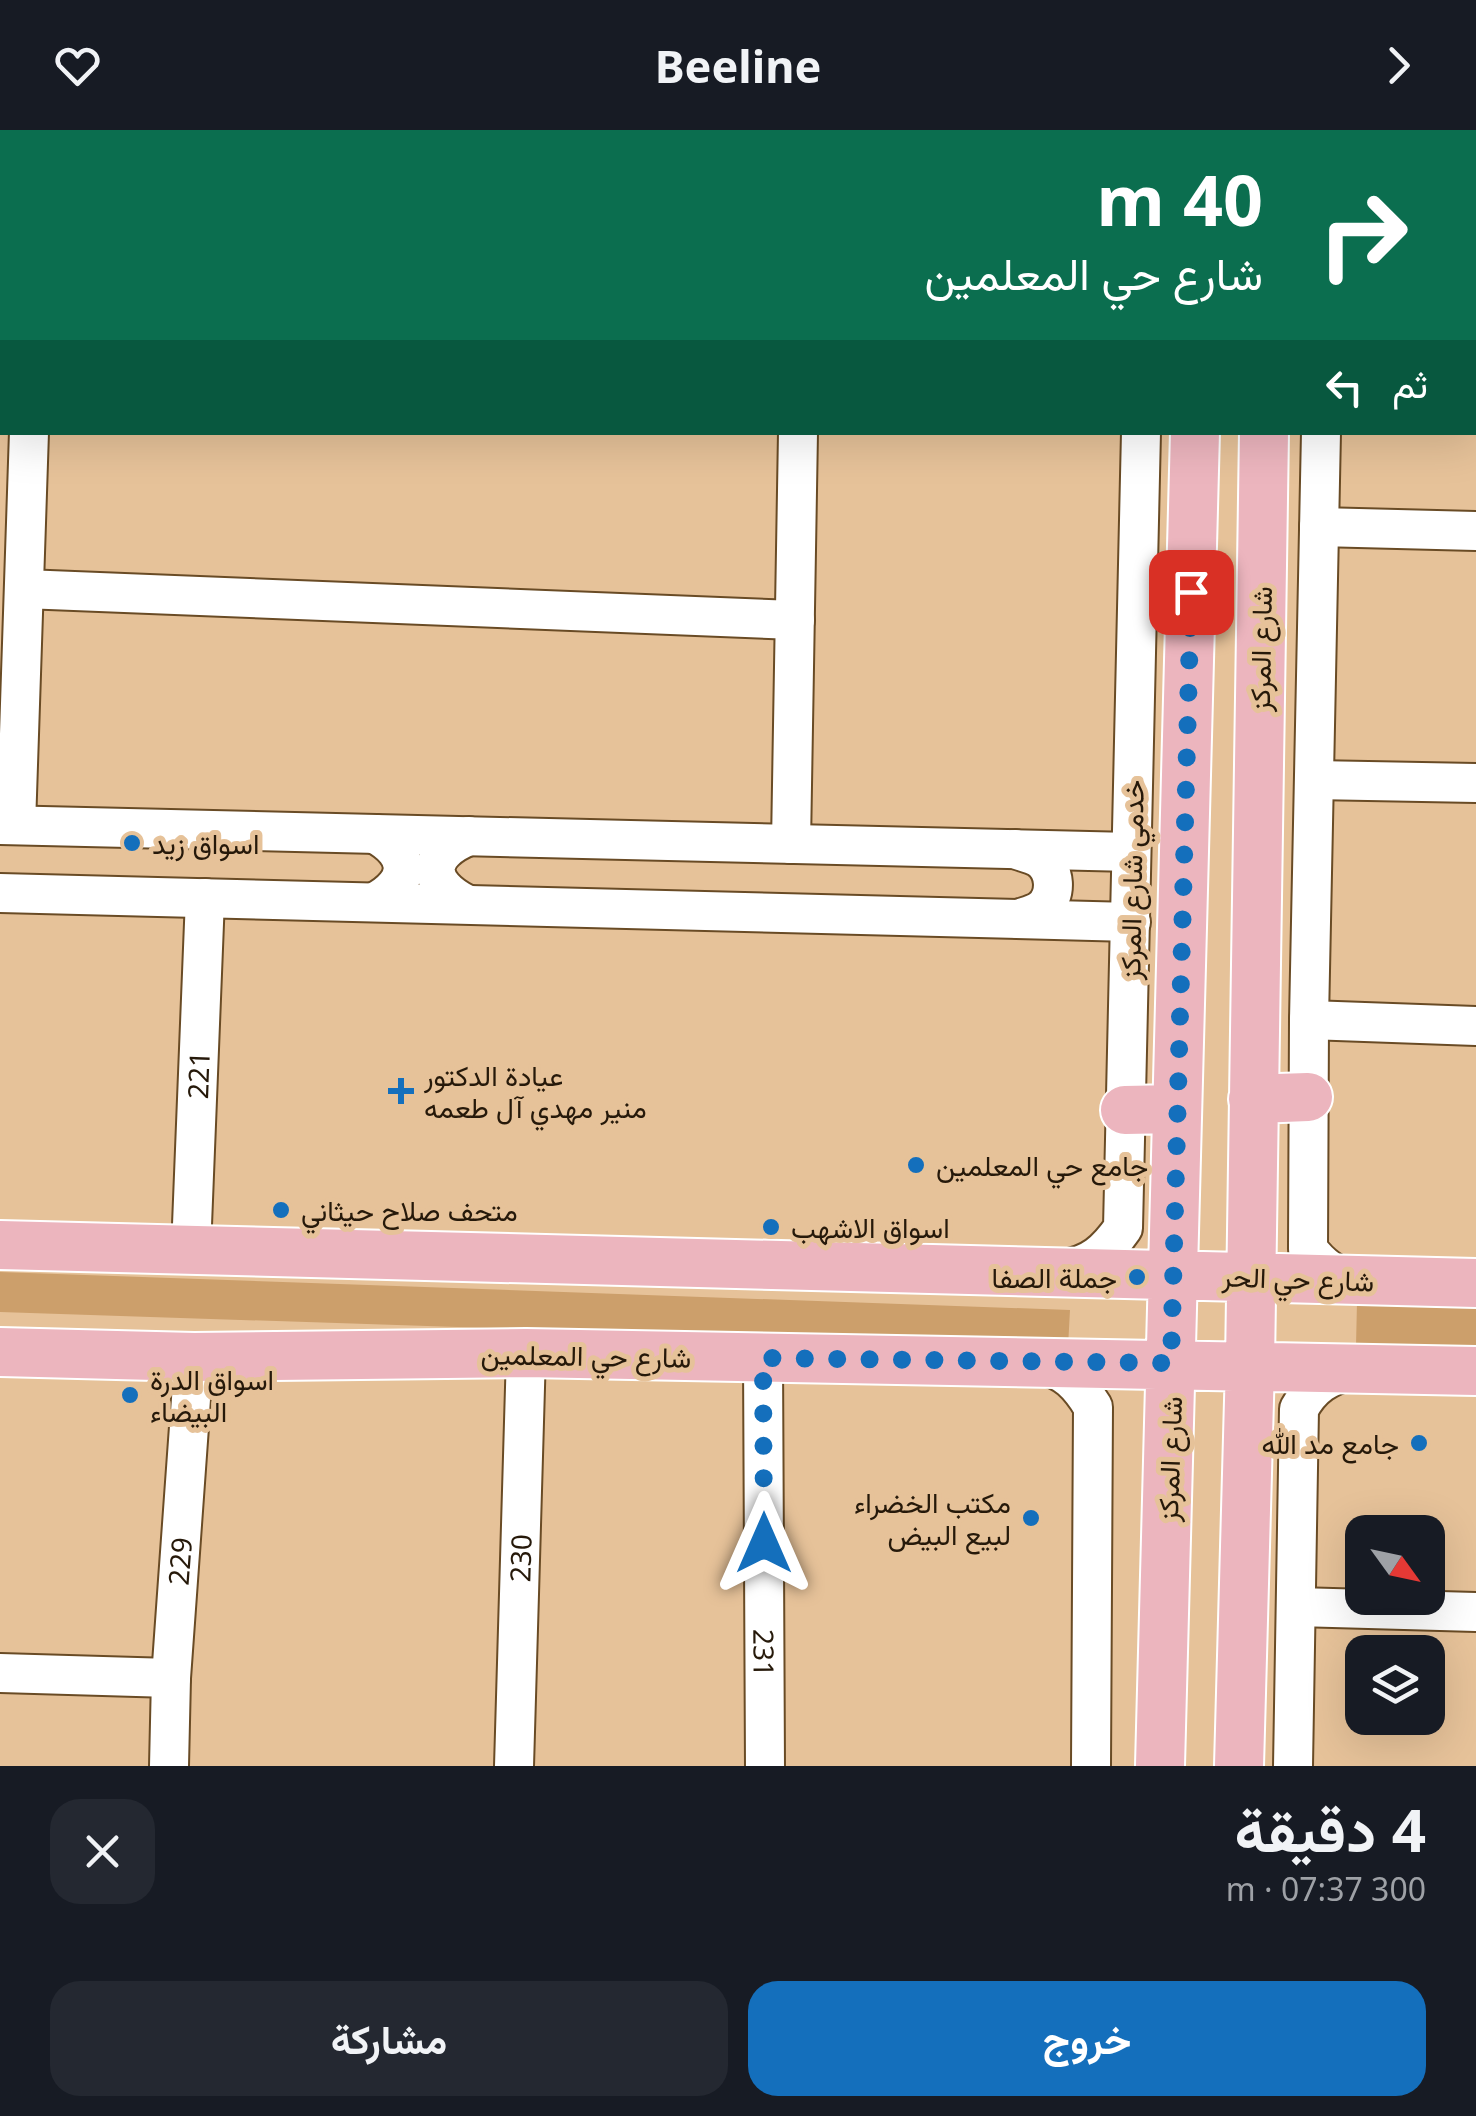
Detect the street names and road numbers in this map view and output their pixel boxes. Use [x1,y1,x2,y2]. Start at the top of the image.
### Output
street label: شارع المركز [1240,586,1281,713]
street label: خدمي شارع المركز [1110,780,1157,982]
street label: 221 [178,1050,218,1100]
street label: شارع حي الحر [1220,1256,1375,1305]
street label: شارع حي المعلمين [480,1334,692,1381]
street label: شارع المركز [1148,1396,1191,1523]
street label: 230 [500,1533,540,1583]
street label: 229 [159,1536,200,1587]
street label: 231 [745,1629,784,1677]

